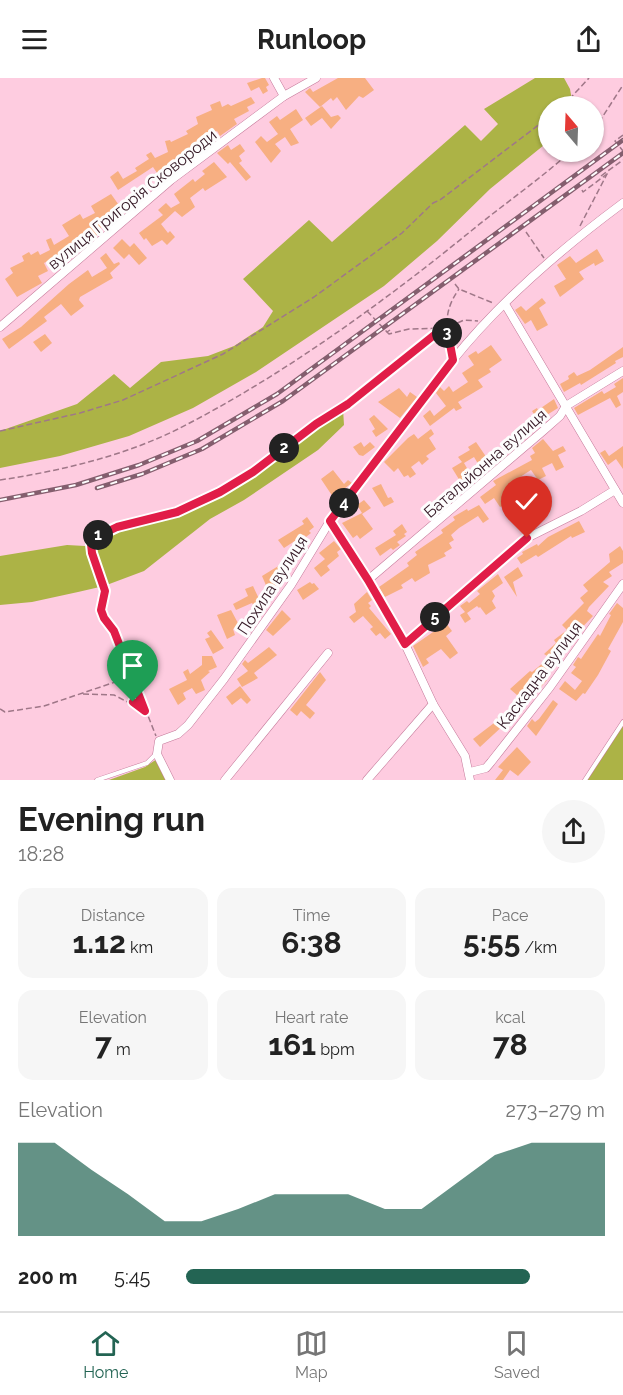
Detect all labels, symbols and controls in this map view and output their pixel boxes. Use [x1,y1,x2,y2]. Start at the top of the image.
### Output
icon: menu [18,23,51,56]
icon: share [572,23,605,56]
text: Runloop [257,24,366,55]
north arrow [538,96,604,162]
map controls [538,96,604,162]
street label: вулиця Григорія Сковороди [44,125,220,273]
pin: 3 [432,318,462,348]
text: 3 [443,323,451,342]
street label: Батальйонна вулиця [420,405,550,522]
pin: 2 [269,433,299,463]
text: 2 [279,438,289,457]
pin [501,476,552,538]
icon: check [510,485,543,518]
pin: 4 [329,488,359,518]
text: 4 [339,493,349,512]
pin: 1 [83,520,113,550]
text: 1 [94,525,102,544]
street label: Похила вулиця [233,532,311,638]
pin: 5 [420,602,450,632]
text: 5 [431,607,439,626]
street label: Каскадна вулиця [493,618,586,733]
pin [107,640,158,702]
icon: arrive [116,649,149,682]
text: Evening run [18,800,205,839]
button: share [542,800,605,863]
text: 18:28 [18,842,64,866]
text: Distance [81,906,145,925]
text: Time [293,906,330,925]
text: Pace [492,906,529,925]
text: 1.12 [73,925,126,960]
text: 6:38 [281,925,342,960]
text: 5:55 [463,925,520,960]
text: km [126,938,153,957]
text: /km [520,938,557,957]
text: Elevation [79,1008,147,1027]
text: Heart rate [275,1008,348,1027]
text: kcal [495,1008,525,1027]
text: 7 [95,1027,112,1062]
text: 161 [268,1027,316,1062]
text: 78 [493,1027,528,1062]
text: m [112,1040,131,1059]
text: bpm [316,1040,355,1059]
text: Elevation [18,1098,103,1122]
text: 273–279 m [506,1098,605,1122]
text: 200 m [18,1265,77,1289]
text: 5:45 [114,1265,150,1289]
tab: Home [83,1327,128,1382]
tab: Map [295,1327,328,1382]
tab: Saved [494,1327,540,1382]

